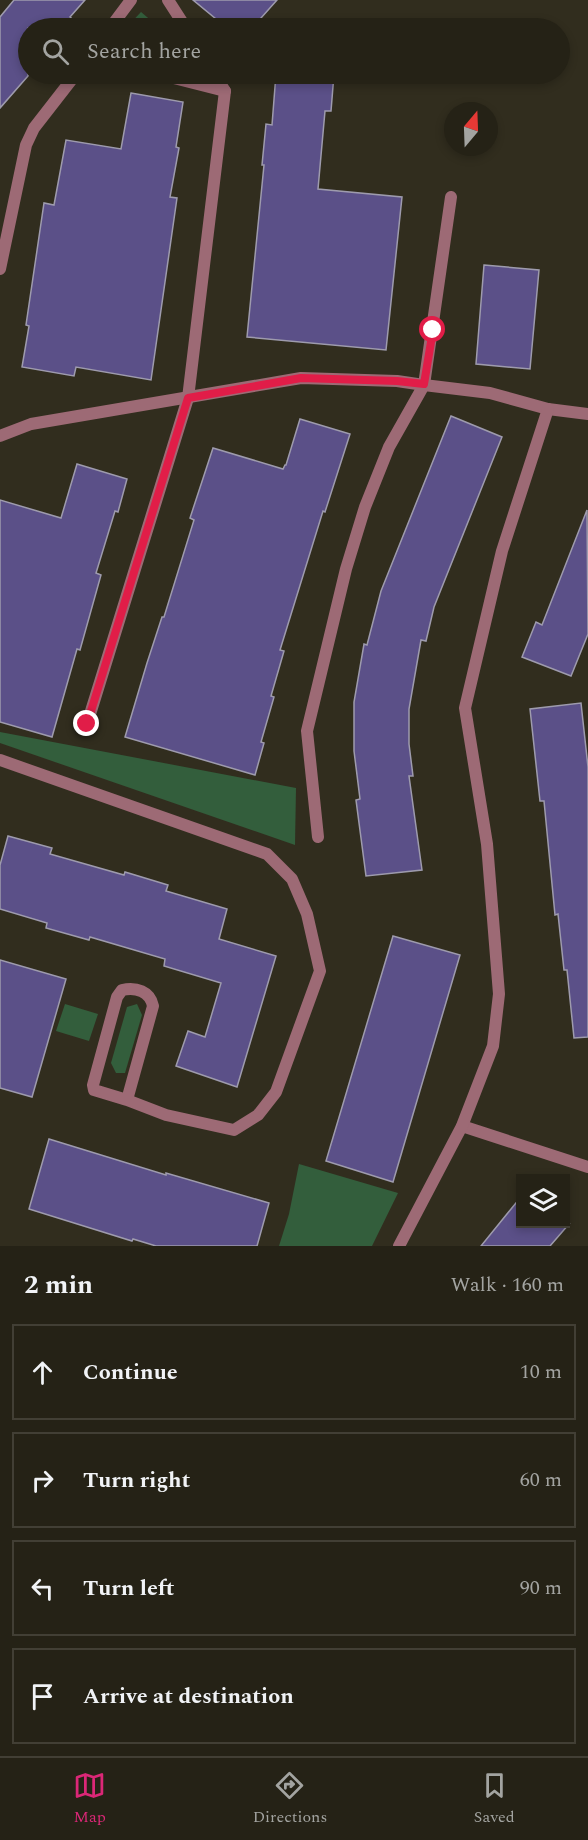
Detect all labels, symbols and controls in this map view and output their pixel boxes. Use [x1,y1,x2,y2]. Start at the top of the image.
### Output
search box [18,18,570,84]
icon: search [39,35,72,68]
text: Search here [87,35,201,68]
north arrow [444,102,498,156]
route start [419,316,445,342]
route end [73,710,99,736]
map controls [516,1174,570,1228]
button: layers [516,1174,570,1228]
text: 2 min [24,1265,93,1305]
text: Walk · 160 m [451,1270,564,1300]
icon: ahead [26,1356,59,1389]
text: Continue [83,1356,178,1389]
text: 10 m [520,1357,562,1387]
icon: right [26,1464,59,1497]
text: Turn right [83,1464,190,1497]
text: 60 m [520,1465,562,1495]
icon: left [26,1572,59,1605]
text: Turn left [83,1572,175,1605]
text: 90 m [520,1573,562,1603]
icon: arrive [26,1680,59,1713]
text: Arrive at destination [83,1680,294,1713]
tab: Map [73,1769,106,1829]
tab: Directions [253,1769,327,1829]
tab: Saved [474,1769,515,1829]

